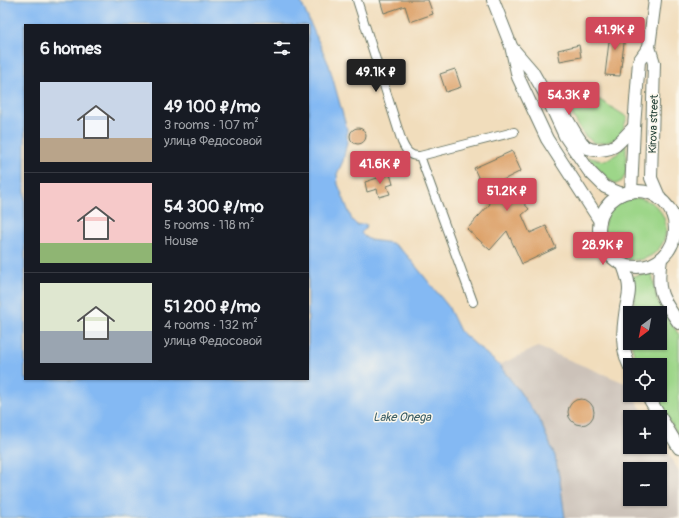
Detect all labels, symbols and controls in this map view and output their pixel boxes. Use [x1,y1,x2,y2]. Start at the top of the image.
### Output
pin: 41.9K ₽ [578,17,652,51]
text: 41.9K ₽ [595,22,635,38]
icon: filters [271,37,293,59]
text: 6 homes [40,38,101,59]
pin: 49.1K ₽ [339,59,413,93]
text: 49.1K ₽ [356,64,396,80]
pin: 54.3K ₽ [532,82,606,116]
text: 54.3K ₽ [547,87,591,103]
street label: Kirova street [646,94,661,154]
text: 49 100 ₽/mo [164,96,260,117]
icon: home [72,98,120,146]
text: 3 rooms · 107 m² [164,117,259,133]
text: улица Федосовой [164,133,262,149]
pin: 41.6K ₽ [343,151,417,185]
text: 41.6K ₽ [359,156,401,172]
pin: 51.2K ₽ [470,178,544,212]
text: 51.2K ₽ [487,183,527,199]
text: 54 300 ₽/mo [164,196,264,217]
icon: home [72,199,120,247]
text: 5 rooms · 118 m² [164,217,254,233]
pin: 28.9K ₽ [566,232,640,266]
text: House [164,233,198,249]
text: 28.9K ₽ [582,237,624,253]
text: 51 200 ₽/mo [164,296,261,317]
icon: home [72,299,120,347]
north arrow [623,306,667,350]
map controls [623,306,667,506]
text: 4 rooms · 132 m² [164,317,258,333]
text: улица Федосовой [164,333,262,349]
button: locate [623,358,667,402]
water label: Lake Onega [373,410,432,425]
button: + [623,410,667,454]
button: − [623,462,667,506]

